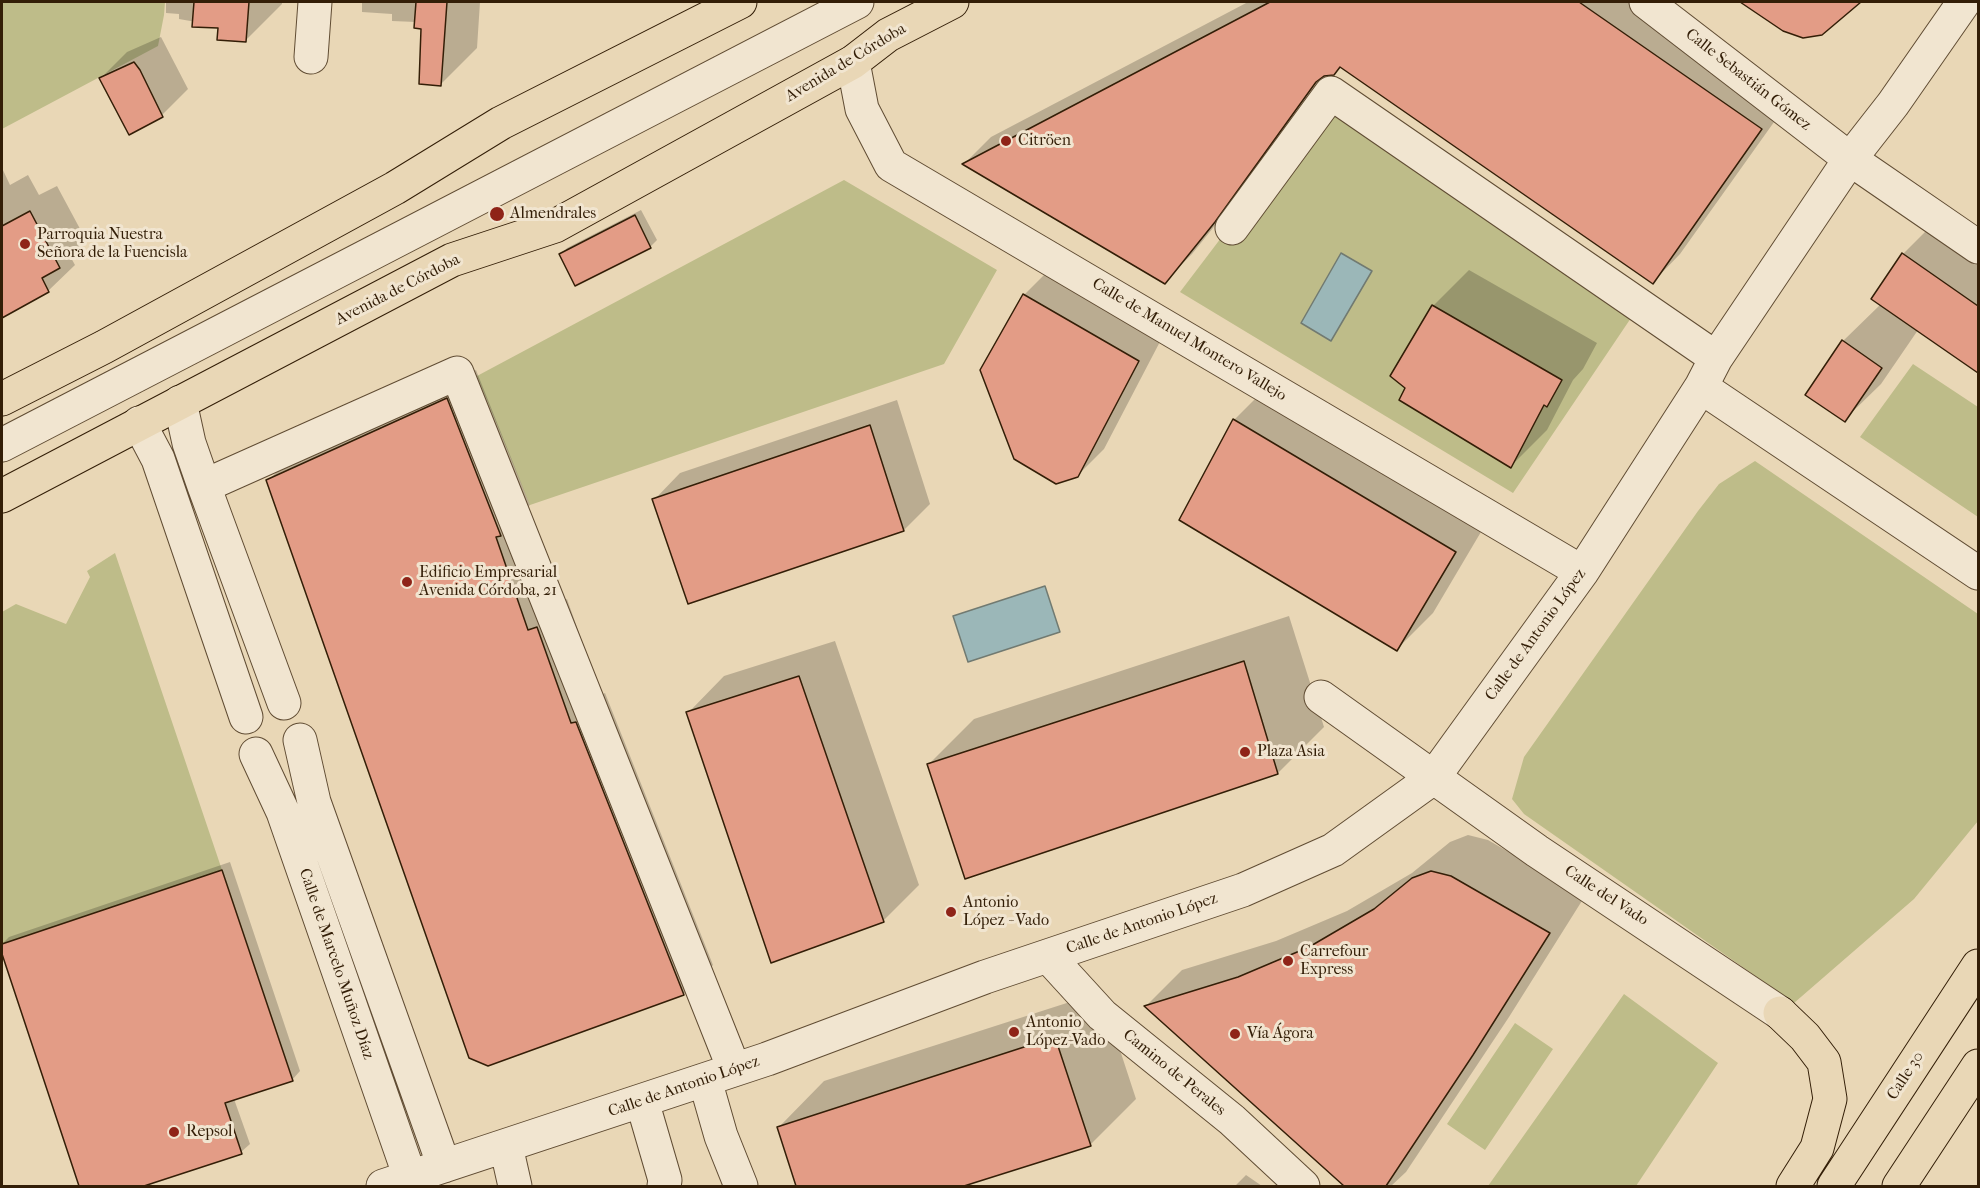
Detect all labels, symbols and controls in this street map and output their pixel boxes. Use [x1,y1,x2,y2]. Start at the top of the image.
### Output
street label: Avenida de Córdoba [782,19,910,107]
street label: Calle Sebastián Gómez [1681,25,1815,135]
place label: Citröen [1018,131,1071,151]
marker: Citröen [999,134,1013,148]
place label: Almendrales [510,204,596,224]
marker: Almendrales [488,205,506,223]
place label: Parroquia Nuestra Señora de la Fuencisla [37,225,187,263]
marker: Parroquia Nuestra Señora de la Fuencisla [18,237,32,251]
street label: Avenida de Córdoba [333,250,463,330]
street label: Calle de Manuel Montero Vallejo [1088,274,1290,406]
place label: Edificio Empresarial Avenida Córdoba, 21 [419,563,557,601]
street label: Calle de Antonio López [1482,565,1590,705]
marker: Edificio Empresarial Avenida Córdoba, 21 [400,575,414,589]
place label: Plaza Asia [1257,742,1325,762]
marker: Plaza Asia [1238,745,1252,759]
street label: Calle del Vado [1560,862,1652,930]
street label: Calle de Marcelo Muñoz Díaz [294,866,378,1062]
street label: Calle de Antonio López [1064,889,1220,959]
place label: Antonio López - Vado [963,893,1049,931]
marker: Antonio López - Vado [944,905,958,919]
place label: Carrefour Express [1300,942,1368,980]
marker: Carrefour Express [1281,954,1295,968]
place label: Antonio López-Vado [1026,1013,1105,1051]
place label: Vía Ágora [1247,1024,1314,1044]
marker: Antonio López-Vado [1007,1025,1021,1039]
street label: Camino de Perales [1119,1026,1229,1120]
marker: Vía Ágora [1228,1027,1242,1041]
street label: Calle 30 [1883,1048,1929,1104]
street label: Calle de Antonio López [606,1052,762,1122]
place label: Repsol [186,1122,232,1142]
marker: Repsol [167,1125,181,1139]

